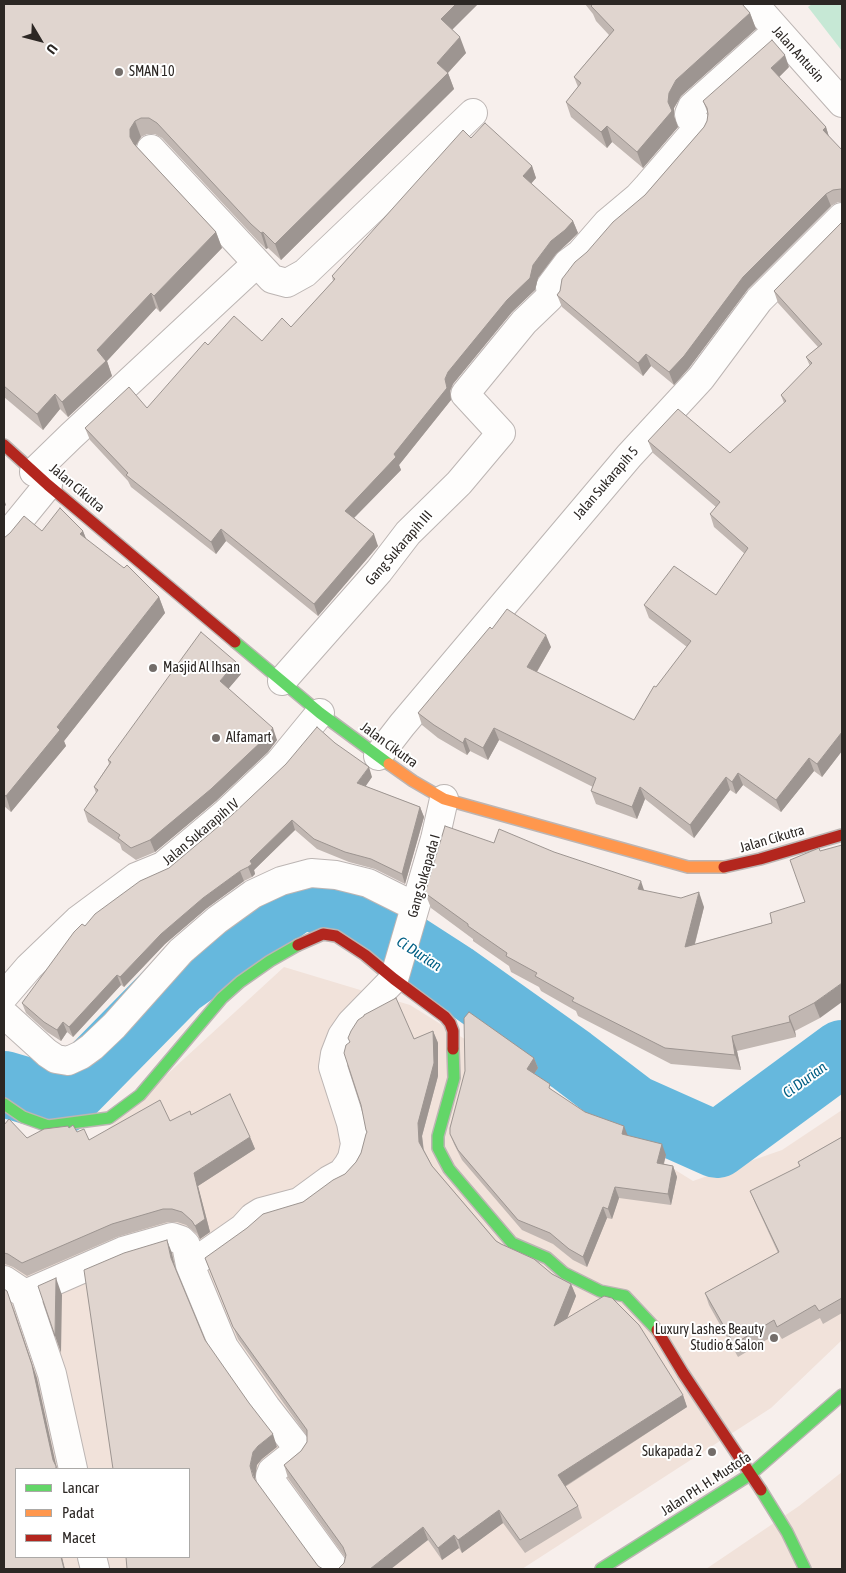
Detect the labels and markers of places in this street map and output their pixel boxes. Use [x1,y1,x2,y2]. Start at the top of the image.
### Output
place label: SMAN 10 [129,64,174,80]
marker: SMAN 10 [113,66,125,78]
place label: Masjid Al Ihsan [163,660,240,676]
marker: Masjid Al Ihsan [147,662,159,674]
place label: Alfamart [226,730,272,746]
marker: Alfamart [210,732,222,744]
place label: Luxury Lashes Beauty Studio & Salon [655,1322,764,1354]
marker: Luxury Lashes Beauty Studio & Salon [768,1332,780,1344]
place label: Sukapada 2 [642,1444,702,1460]
marker: Sukapada 2 [706,1446,718,1458]

